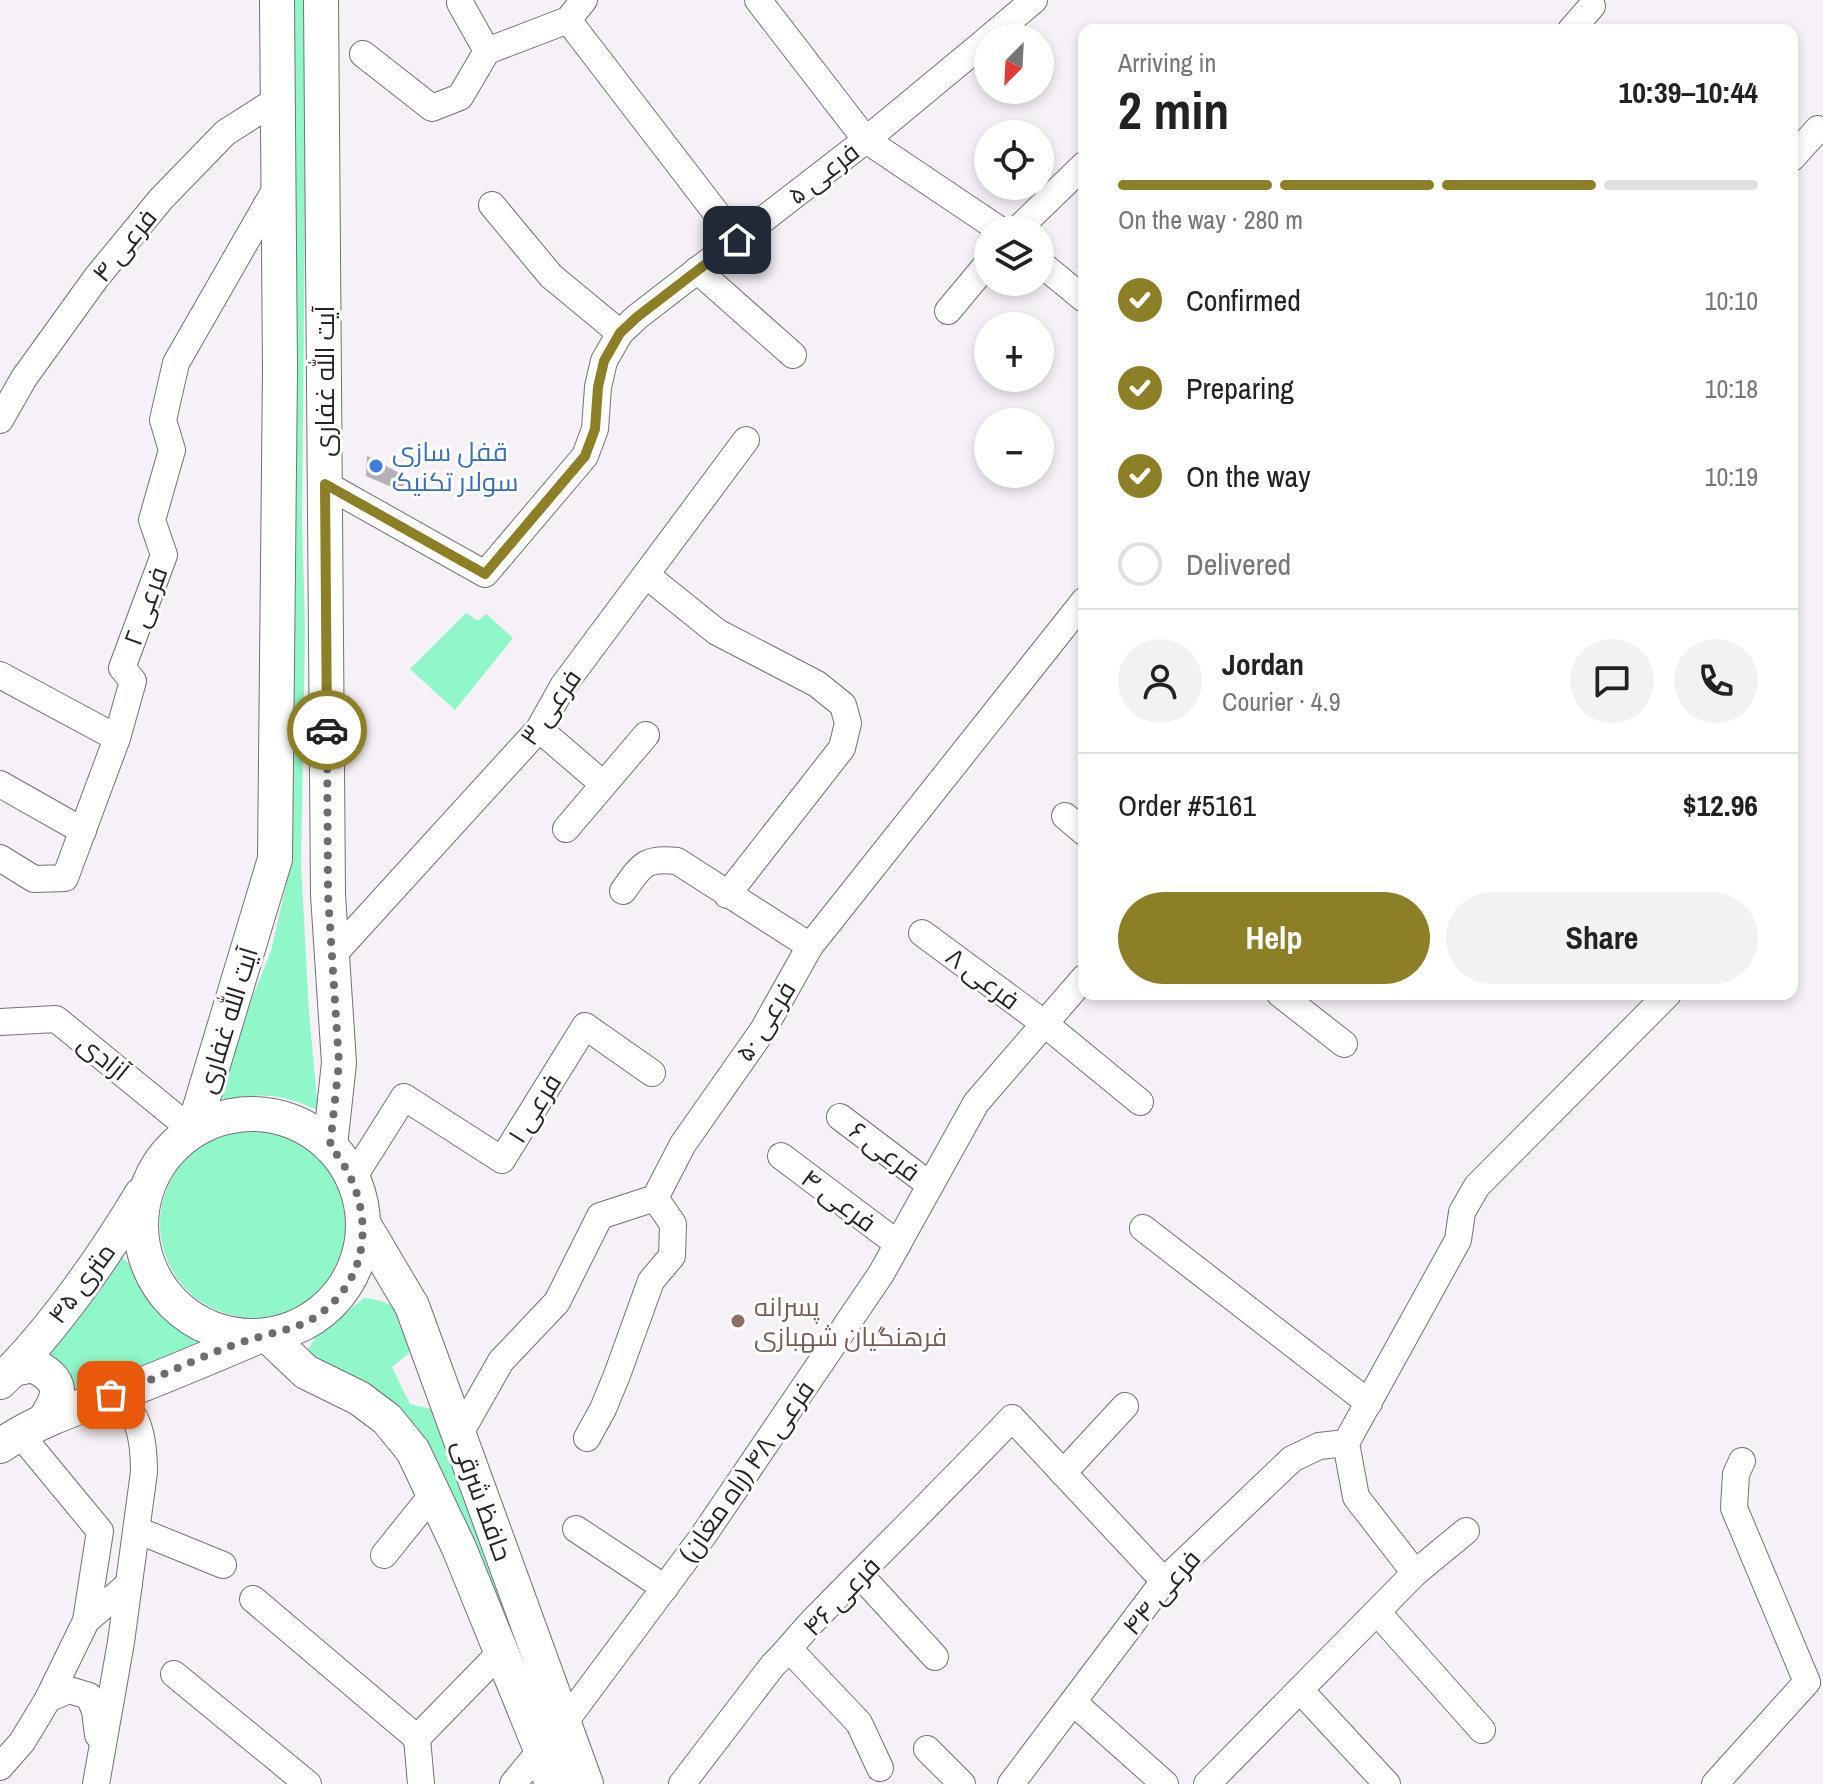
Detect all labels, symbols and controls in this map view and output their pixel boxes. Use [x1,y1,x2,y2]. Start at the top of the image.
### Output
north arrow [974,24,1054,104]
map controls [974,24,1054,488]
text: Arriving in [1118,45,1216,80]
text: 10:39–10:44 [1619,72,1758,112]
text: 2 min [1118,75,1229,145]
button: locate [974,120,1054,200]
street label: فرعی ۵ [780,134,866,212]
street label: فرعی ۴ [84,201,164,289]
text: On the way · 280 m [1118,202,1303,237]
pin [703,206,771,274]
button: layers [974,216,1054,296]
icon: home [715,218,759,262]
icon: check [1118,278,1162,322]
text: Confirmed [1186,280,1301,320]
text: 10:10 [1705,283,1758,318]
street label: آیت الله غفاری [307,305,342,457]
button: + [974,312,1054,392]
icon: check [1118,366,1162,410]
text: Preparing [1186,368,1294,408]
text: 10:18 [1705,371,1758,406]
button: − [974,408,1054,488]
place label: قفل سازی سولار تکنیک [392,434,519,499]
icon: check [1118,454,1162,498]
text: On the way [1186,456,1310,496]
marker: قفل سازی سولار تکنیک [367,457,385,475]
text: 10:19 [1705,459,1758,494]
text: Delivered [1186,544,1291,584]
street label: فرعی ۲ [115,562,175,650]
button: person [1118,639,1202,723]
button: chat [1570,639,1654,723]
button: phone [1674,639,1758,723]
text: Jordan [1222,644,1304,684]
street label: فرعی ۳ [511,662,589,752]
text: Courier · 4.9 [1222,684,1341,719]
courier [287,690,367,770]
icon: car [305,708,349,752]
text: Order #5161 [1118,785,1256,825]
text: $12.96 [1683,785,1758,825]
button: Help [1118,892,1430,984]
button: Share [1446,892,1758,984]
street label: فرعی ۸ [939,939,1027,1017]
street label: آیت الله غفاری [188,943,266,1097]
street label: فرعی ۵۰ [727,974,803,1068]
street label: آزادی [71,1026,137,1088]
street label: فرعی ۱ [499,1067,569,1149]
street label: فرعی ۶ [842,1113,928,1189]
street label: فرعی ۴ [794,1160,884,1240]
street label: ۴۵ متری [39,1235,123,1331]
place label: پسرانه فرهنگیان شهبازی [754,1289,947,1354]
marker: پسرانه فرهنگیان شهبازی [729,1312,747,1330]
pin [77,1361,145,1429]
icon: bag [89,1373,133,1417]
street label: فرعی ۴۸ (راه مغان) [670,1373,822,1569]
street label: حافظ شرقی [445,1434,521,1566]
street label: فرعی ۴۴ [1114,1542,1208,1642]
street label: فرعی ۴۶ [795,1549,887,1643]

